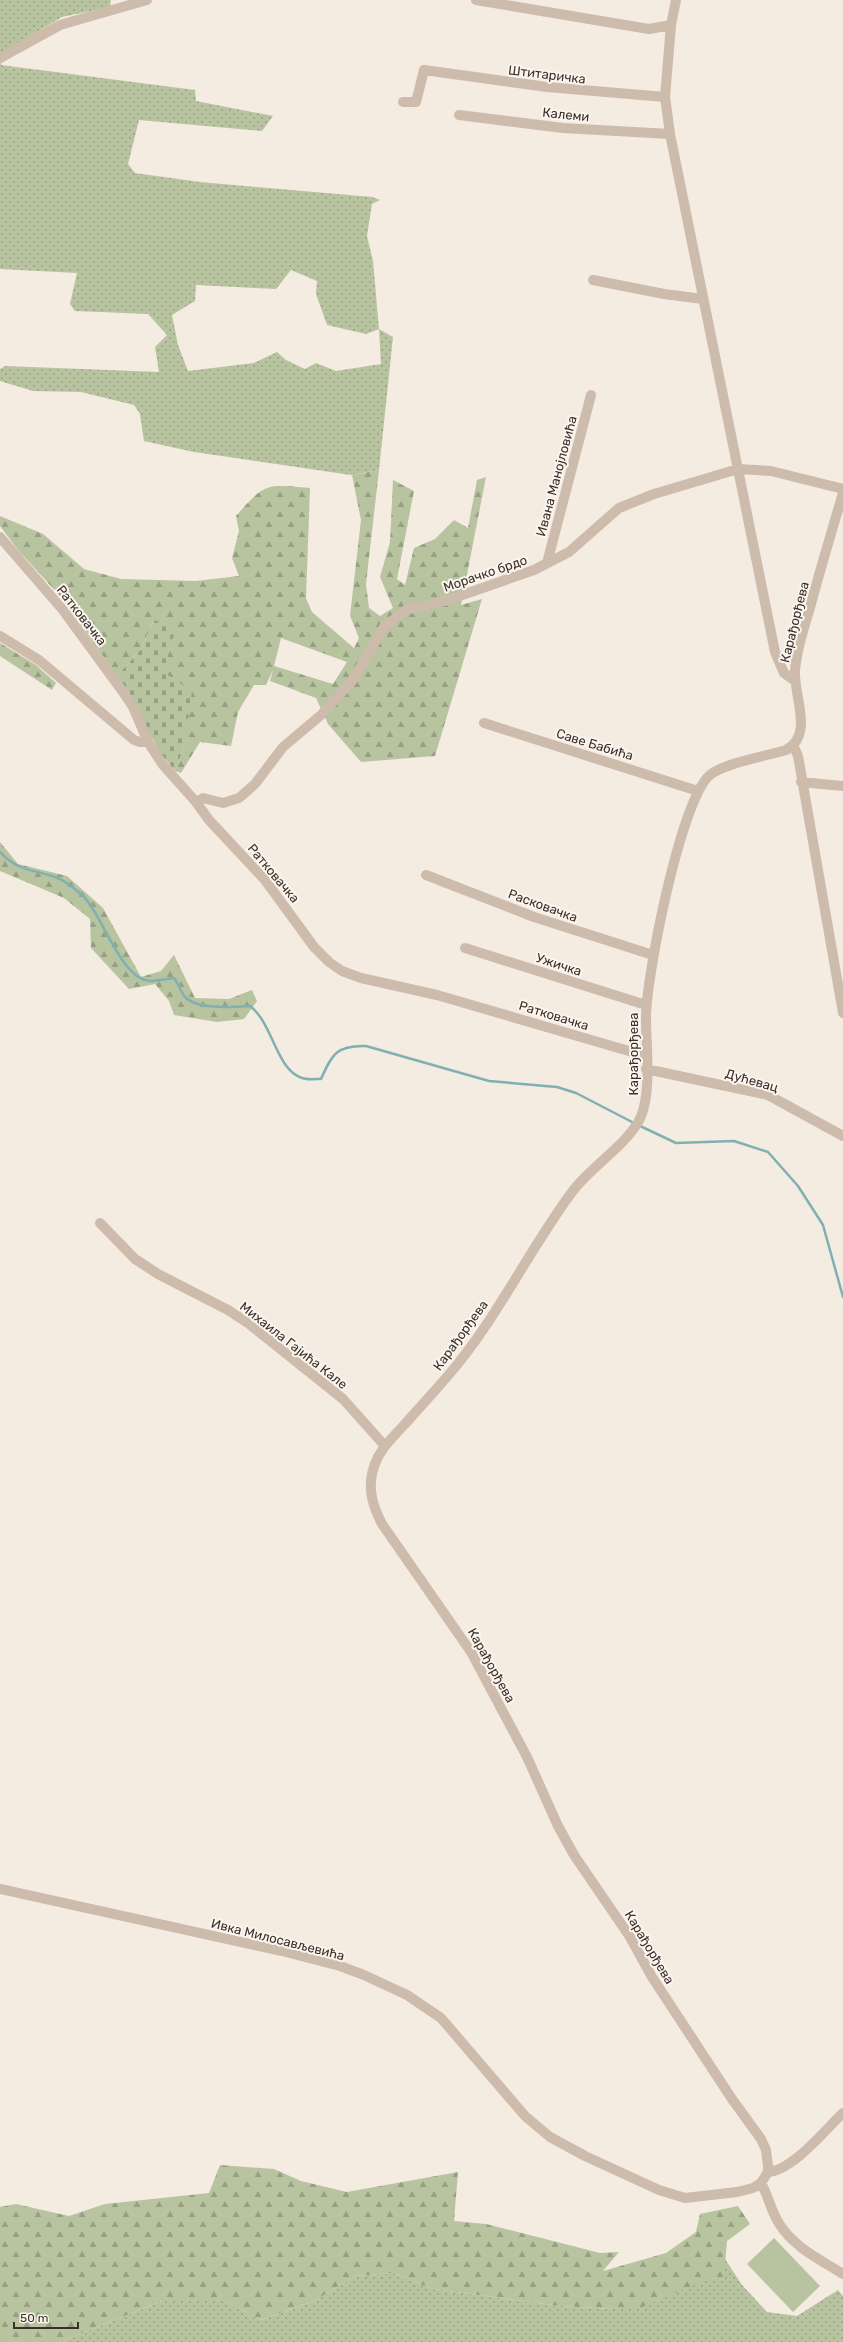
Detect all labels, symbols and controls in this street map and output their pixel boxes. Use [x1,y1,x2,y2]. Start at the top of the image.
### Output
street label: Штитаричка [507,62,586,87]
street label: Калеми [542,105,590,124]
street label: Ивана Манојловића [533,414,580,538]
street label: Морачко брдо [441,552,529,595]
street label: Карађорђева [777,580,812,664]
street label: Ратковачка [54,582,110,648]
street label: Саве Бабића [555,726,635,763]
street label: Ратковачка [245,841,303,906]
street label: Расковачка [506,886,580,925]
street label: Ужичка [534,950,584,979]
street label: Ратковачка [517,998,591,1033]
street label: Карађорђева [626,1013,641,1095]
street label: Дућевац [724,1066,780,1095]
street label: Карађорђева [430,1297,491,1373]
street label: Михаила Гајића Кале [237,1299,350,1392]
street label: Карађорђева [465,1625,518,1705]
street label: Карађорђева [622,1908,677,1987]
street label: Ивка Милосављевића [210,1916,346,1963]
scale bar [14,2304,78,2330]
text: 50 m [20,2311,48,2325]

